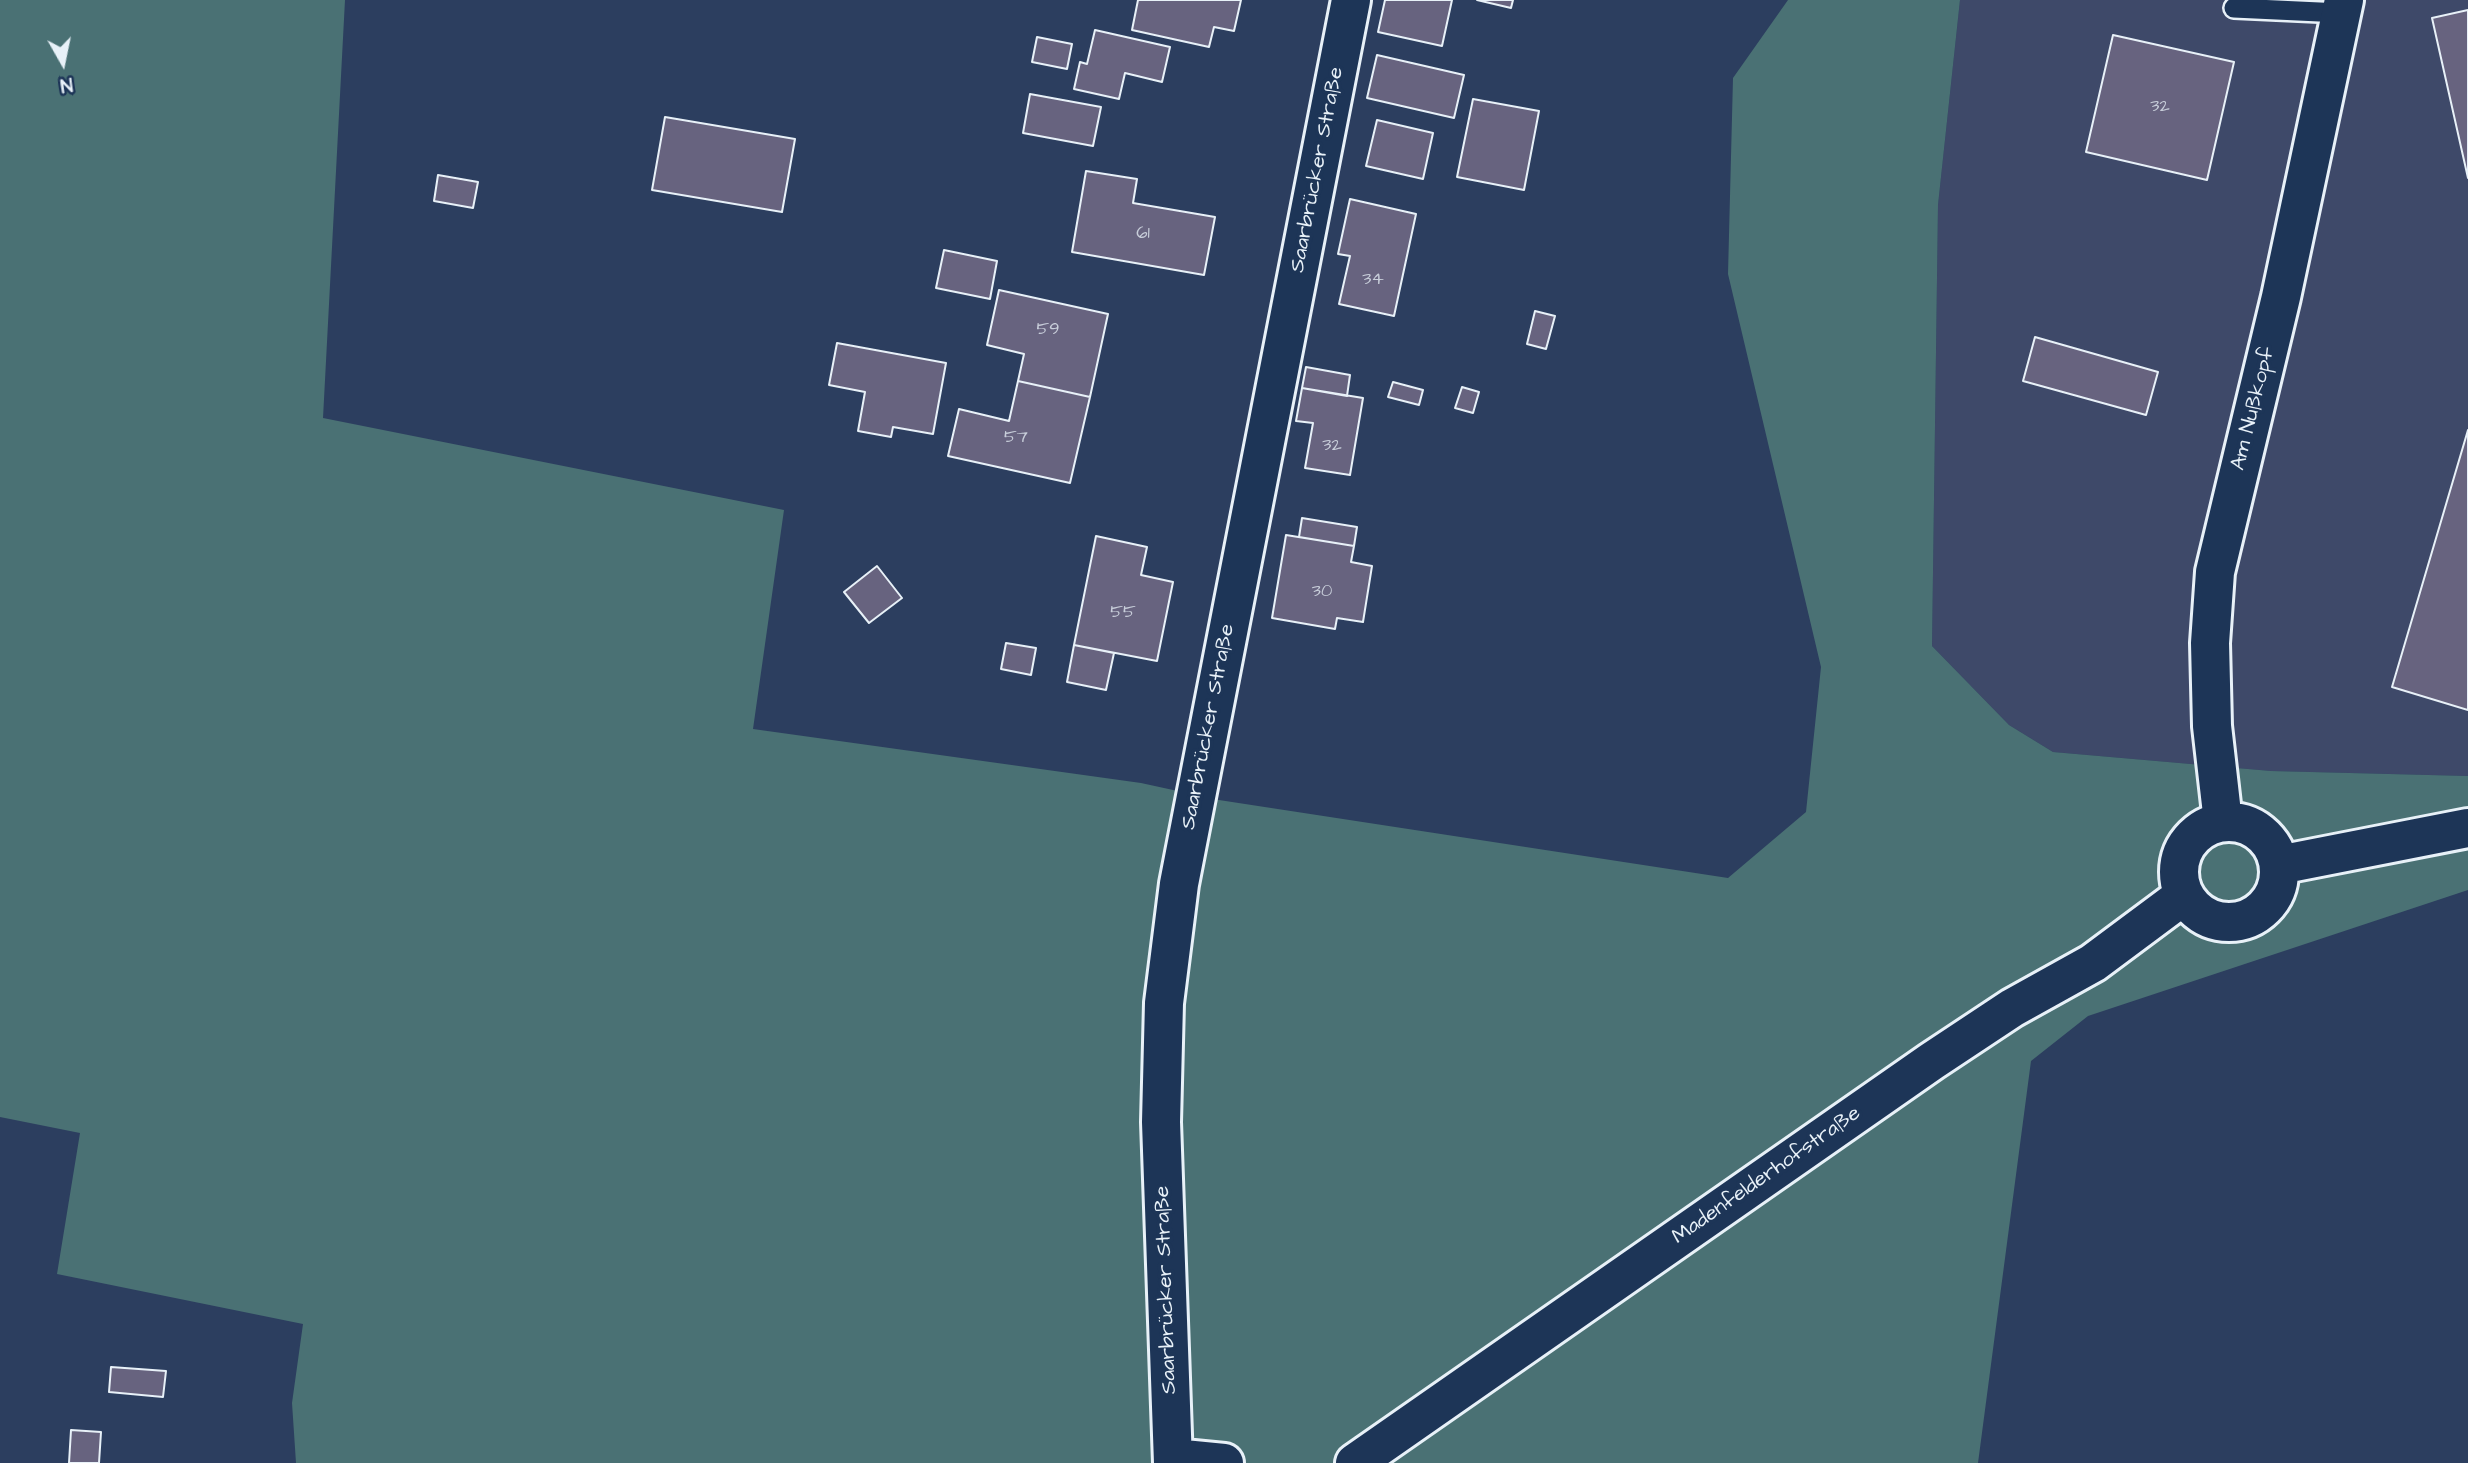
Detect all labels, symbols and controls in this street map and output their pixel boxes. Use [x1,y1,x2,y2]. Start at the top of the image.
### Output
north arrow [28,28,98,98]
street label: Saarbrücker Straße [1286,65,1350,275]
text: N [58,70,74,99]
house number: 32 [2150,96,2170,118]
house number: 61 [1136,223,1150,245]
house number: 34 [1362,269,1384,291]
house number: 59 [1037,319,1059,341]
street label: Am Nußkopf [2227,345,2281,473]
house number: 57 [1004,427,1028,449]
house number: 32 [1322,435,1342,457]
house number: 30 [1312,581,1332,603]
house number: 55 [1110,602,1136,624]
street label: Saarbrücker Straße [1177,622,1241,832]
street label: Madenfelderhofstraße [1668,1101,1866,1251]
street label: Saarbrücker Straße [1151,1185,1183,1395]

